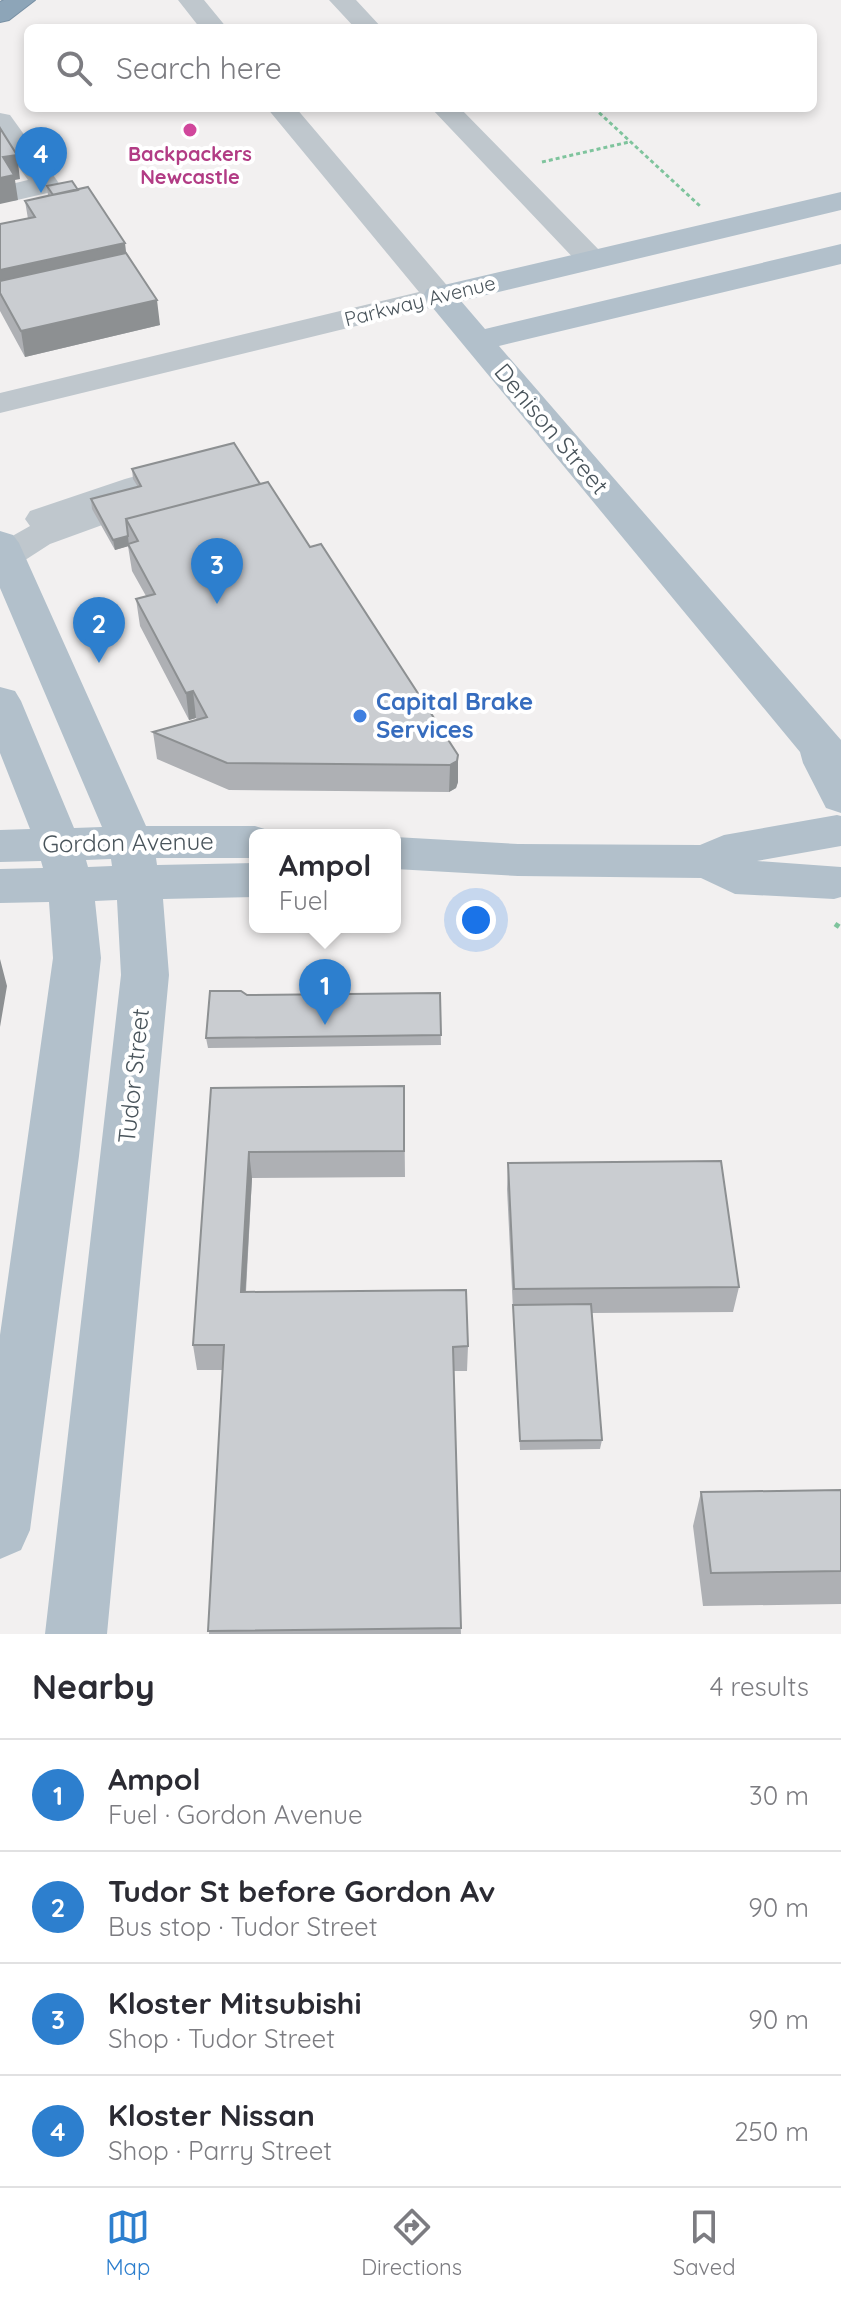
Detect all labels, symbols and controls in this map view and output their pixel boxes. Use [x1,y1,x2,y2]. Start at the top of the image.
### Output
search box [24,24,817,112]
icon: search [52,46,96,90]
text: Search here [116,49,282,87]
marker: Backpackers Newcastle [181,121,199,139]
pin: 4 [15,127,67,193]
place label: Backpackers Newcastle [128,141,252,189]
street label: Parkway Avenue [342,270,498,331]
street label: Denison Street [488,357,615,500]
pin: 3 [191,538,243,604]
pin: 2 [73,597,125,663]
place label: Capital Brake Services [376,686,533,744]
marker: Capital Brake Services [351,707,369,725]
street label: Gordon Avenue [42,826,214,858]
popup [249,829,401,933]
text: Ampol [279,846,371,884]
text: Fuel [279,884,329,917]
your location [456,900,496,940]
pin: 1 [299,959,351,1025]
street label: Tudor Street [111,1007,155,1145]
text: Nearby [32,1665,155,1708]
text: 4 results [710,1670,809,1703]
text: Ampol [108,1760,201,1798]
text: 1 [53,1779,63,1812]
text: 30 m [749,1779,809,1812]
text: Fuel · Gordon Avenue [108,1798,363,1831]
text: Tudor St before Gordon Av [108,1872,495,1910]
text: 2 [51,1891,65,1924]
text: 90 m [748,1891,809,1924]
text: Bus stop · Tudor Street [108,1910,378,1943]
text: Kloster Mitsubishi [108,1984,362,2022]
text: 3 [51,2003,65,2036]
text: 90 m [748,2003,809,2036]
text: Shop · Tudor Street [108,2022,335,2055]
text: Kloster Nissan [108,2096,315,2134]
text: 4 [50,2115,66,2148]
text: 250 m [734,2115,809,2148]
text: Shop · Parry Street [108,2134,332,2167]
tab: Map [105,2205,150,2281]
tab: Directions [361,2205,462,2281]
tab: Saved [673,2205,736,2281]

